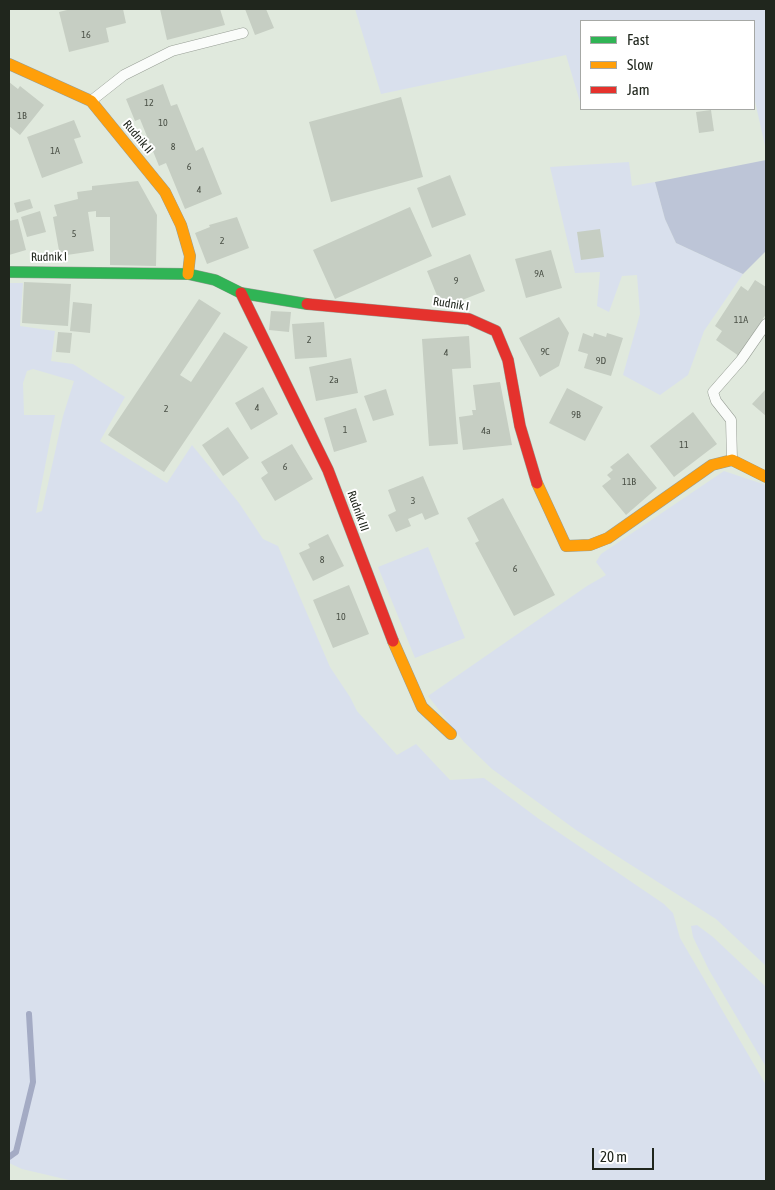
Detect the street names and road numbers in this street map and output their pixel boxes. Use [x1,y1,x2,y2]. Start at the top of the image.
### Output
street label: Rudnik II [120,117,156,157]
street label: Rudnik I [31,249,67,265]
street label: Rudnik I [432,294,470,314]
street label: Rudnik III [344,489,372,533]

